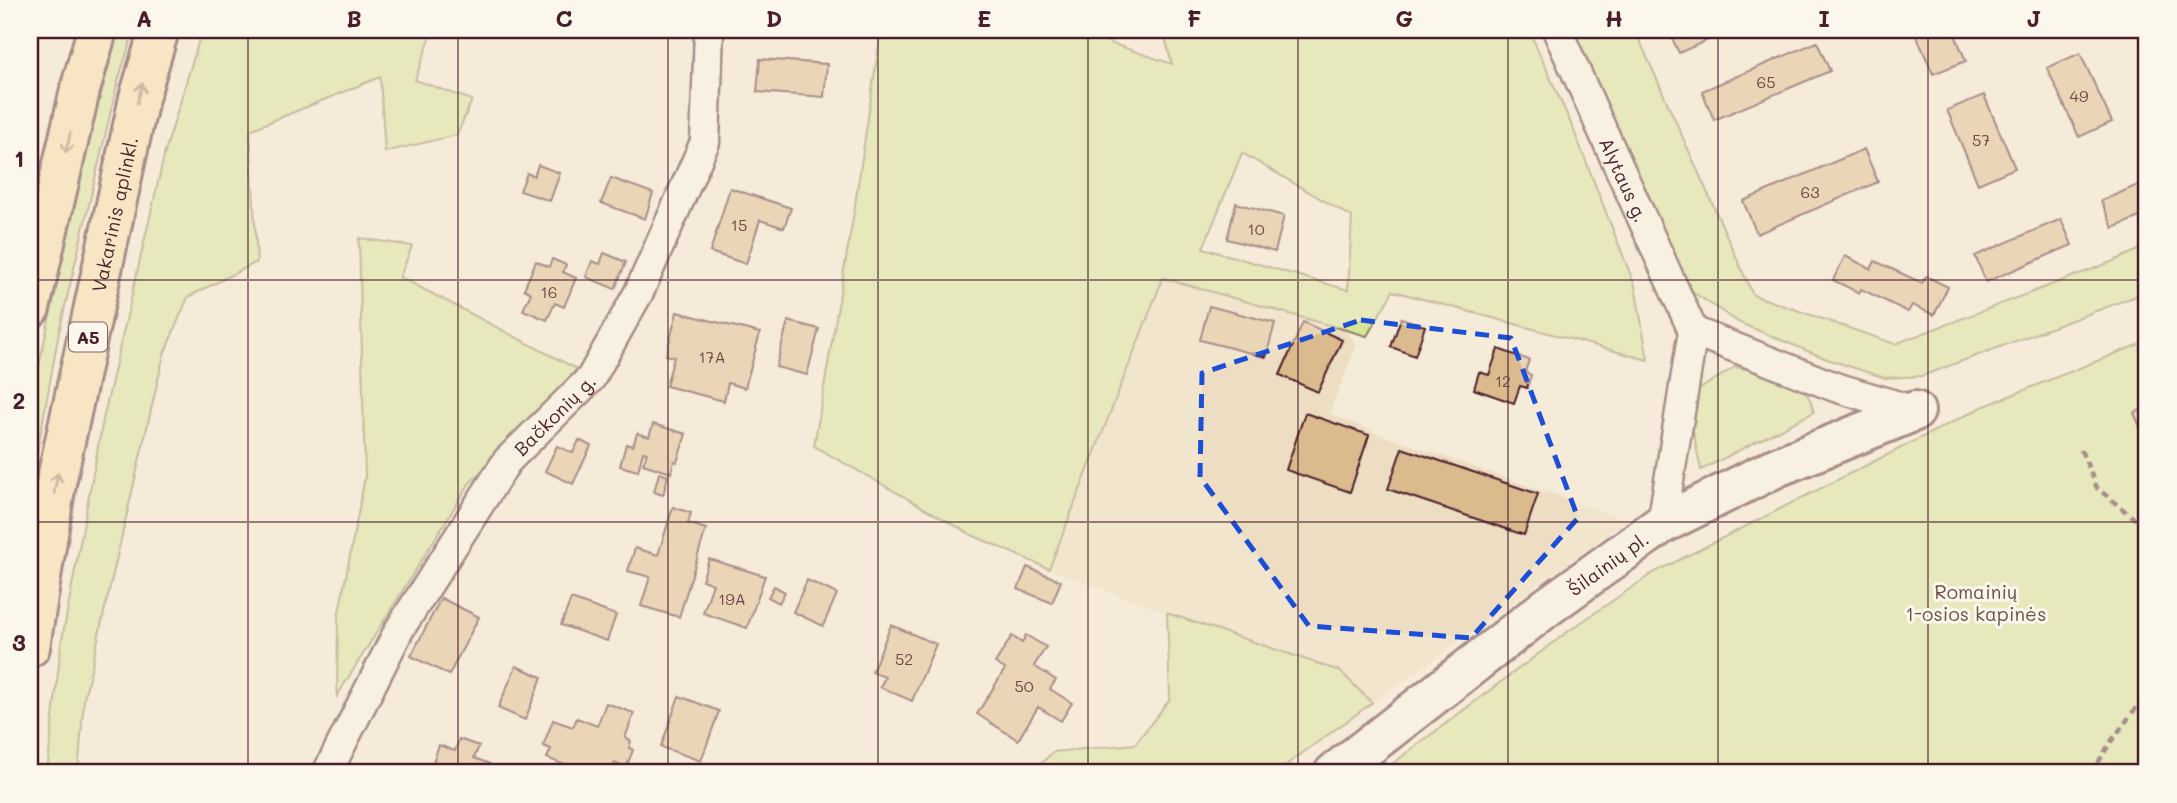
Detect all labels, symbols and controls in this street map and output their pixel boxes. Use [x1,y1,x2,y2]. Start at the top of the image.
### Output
text: A [136,3,152,33]
text: B [346,3,362,33]
text: C [555,3,573,33]
text: D [766,3,782,33]
text: E [977,3,991,33]
text: F [1187,3,1201,33]
text: G [1395,3,1413,33]
text: H [1605,3,1623,33]
text: I [1818,3,1830,33]
text: J [2026,3,2042,33]
house number: 65 [1757,71,1776,92]
one-way arrow [135,82,148,104]
house number: 49 [2070,85,2088,106]
house number: 57 [1972,129,1990,150]
one-way arrow [60,131,74,154]
street label: Alytaus g. [1595,133,1655,226]
street label: Vakarinis aplinkl. [85,134,143,294]
text: 1 [14,143,24,173]
house number: 63 [1800,181,1820,202]
house number: 15 [731,214,747,235]
house number: 10 [1247,218,1265,239]
house number: 16 [541,281,557,302]
road number: A5 [69,323,107,352]
house number: 17A [698,346,726,367]
street label: Bačkonių g. [508,368,601,460]
house number: 12 [1495,370,1511,391]
text: 2 [13,385,25,415]
one-way arrow [50,472,64,495]
street label: Šilainių pl. [1562,525,1653,601]
park label: Romainių 1-osios kapinės [1906,579,2046,626]
house number: 19A [718,588,746,609]
text: 3 [12,627,26,657]
house number: 52 [895,648,913,669]
house number: 50 [1014,675,1034,696]

